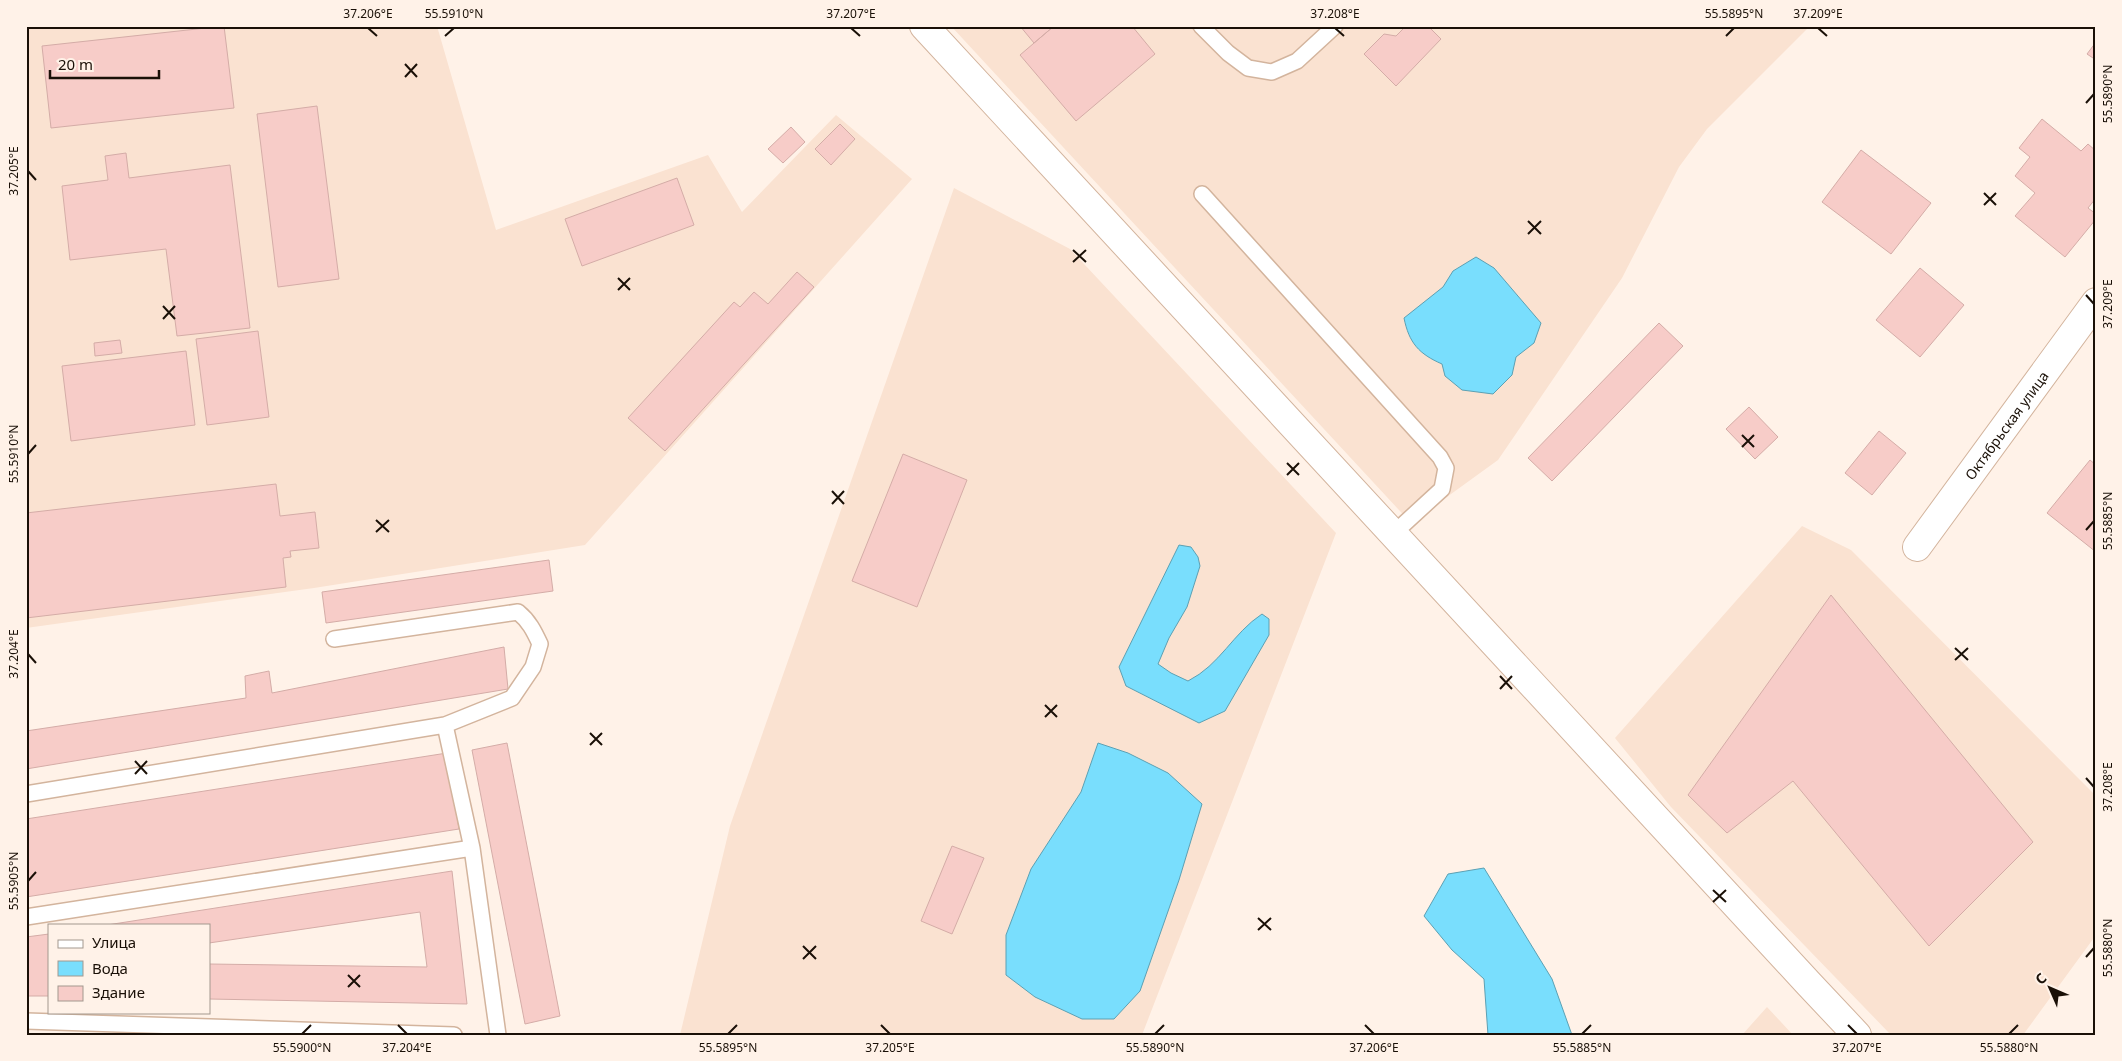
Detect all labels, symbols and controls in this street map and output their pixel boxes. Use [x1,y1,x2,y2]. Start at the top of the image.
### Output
text: 37.206°E [343,5,393,22]
text: 55.5910°N [425,5,483,22]
text: 37.207°E [826,5,876,22]
text: 37.208°E [1310,5,1360,22]
text: 55.5895°N [1705,5,1763,22]
text: 37.209°E [1793,5,1843,22]
scale bar [50,48,159,80]
text: 20 m [58,54,93,74]
text: 55.5890°N [2099,65,2116,123]
text: 37.205°E [5,146,22,196]
text: 37.209°E [2099,279,2116,329]
street label: Октябрьская улица [1960,367,2052,483]
text: 55.5910°N [5,425,22,483]
text: 55.5885°N [2099,492,2116,550]
text: 37.204°E [5,629,22,679]
text: 37.208°E [2099,762,2116,812]
text: 55.5905°N [5,852,22,910]
text: 55.5880°N [2099,919,2116,977]
legend [48,924,210,1014]
text: Улица [92,932,136,952]
text: Вода [92,958,128,978]
north arrow [2024,964,2074,1014]
text: С [2031,969,2050,988]
text: Здание [92,982,145,1002]
text: 55.5900°N [273,1039,331,1056]
text: 37.204°E [382,1039,432,1056]
text: 55.5895°N [699,1039,757,1056]
text: 37.205°E [865,1039,915,1056]
text: 55.5890°N [1126,1039,1184,1056]
text: 37.206°E [1349,1039,1399,1056]
text: 55.5885°N [1553,1039,1611,1056]
text: 37.207°E [1832,1039,1882,1056]
text: 55.5880°N [1980,1039,2038,1056]

